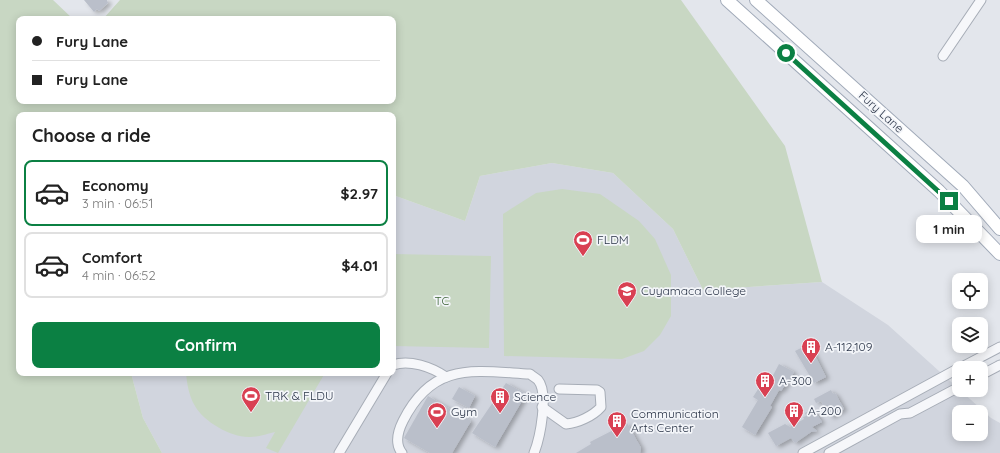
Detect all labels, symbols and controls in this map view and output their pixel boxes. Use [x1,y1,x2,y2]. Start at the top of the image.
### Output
text: Fury Lane [56,32,128,51]
route start [777,44,795,62]
text: Fury Lane [56,70,128,89]
street label: Fury Lane [856,87,907,136]
text: Choose a ride [32,124,151,147]
icon: car [34,175,70,211]
text: Economy [82,176,149,195]
text: $2.97 [340,184,378,203]
route end [940,192,958,210]
text: 3 min · 06:51 [82,195,153,211]
callout: 1 min [916,215,982,243]
text: 1 min [933,221,965,237]
sports icon: FLDM [572,229,594,257]
place label: FLDM [597,232,629,247]
icon: car [34,247,70,283]
text: Comfort [82,248,143,267]
text: $4.01 [341,256,378,275]
text: 4 min · 06:52 [82,267,156,283]
map controls [952,273,988,441]
button: locate [952,273,988,309]
school or university icon: Cuyamaca College [616,280,638,308]
place label: Cuyamaca College [641,283,746,298]
park label: TC [435,293,450,308]
button: layers [952,317,988,353]
button: Confirm [32,322,380,368]
building icon: A-112,109 [800,336,822,364]
place label: A-112,109 [825,339,873,354]
button: + [952,361,988,397]
building icon: A-300 [754,370,776,398]
place label: A-300 [779,373,812,388]
sports icon: TRK & FLDU [240,385,262,413]
building icon: Science [489,386,511,414]
place label: TRK & FLDU [265,388,333,403]
place label: Science [514,389,556,404]
building icon: A-200 [783,400,805,428]
sports icon: Gym [426,401,448,429]
place label: A-200 [808,403,841,418]
place label: Gym [451,404,477,419]
button: − [952,405,988,441]
place label: Communication Arts Center [631,406,719,435]
building icon: Communication Arts Center [606,410,628,438]

